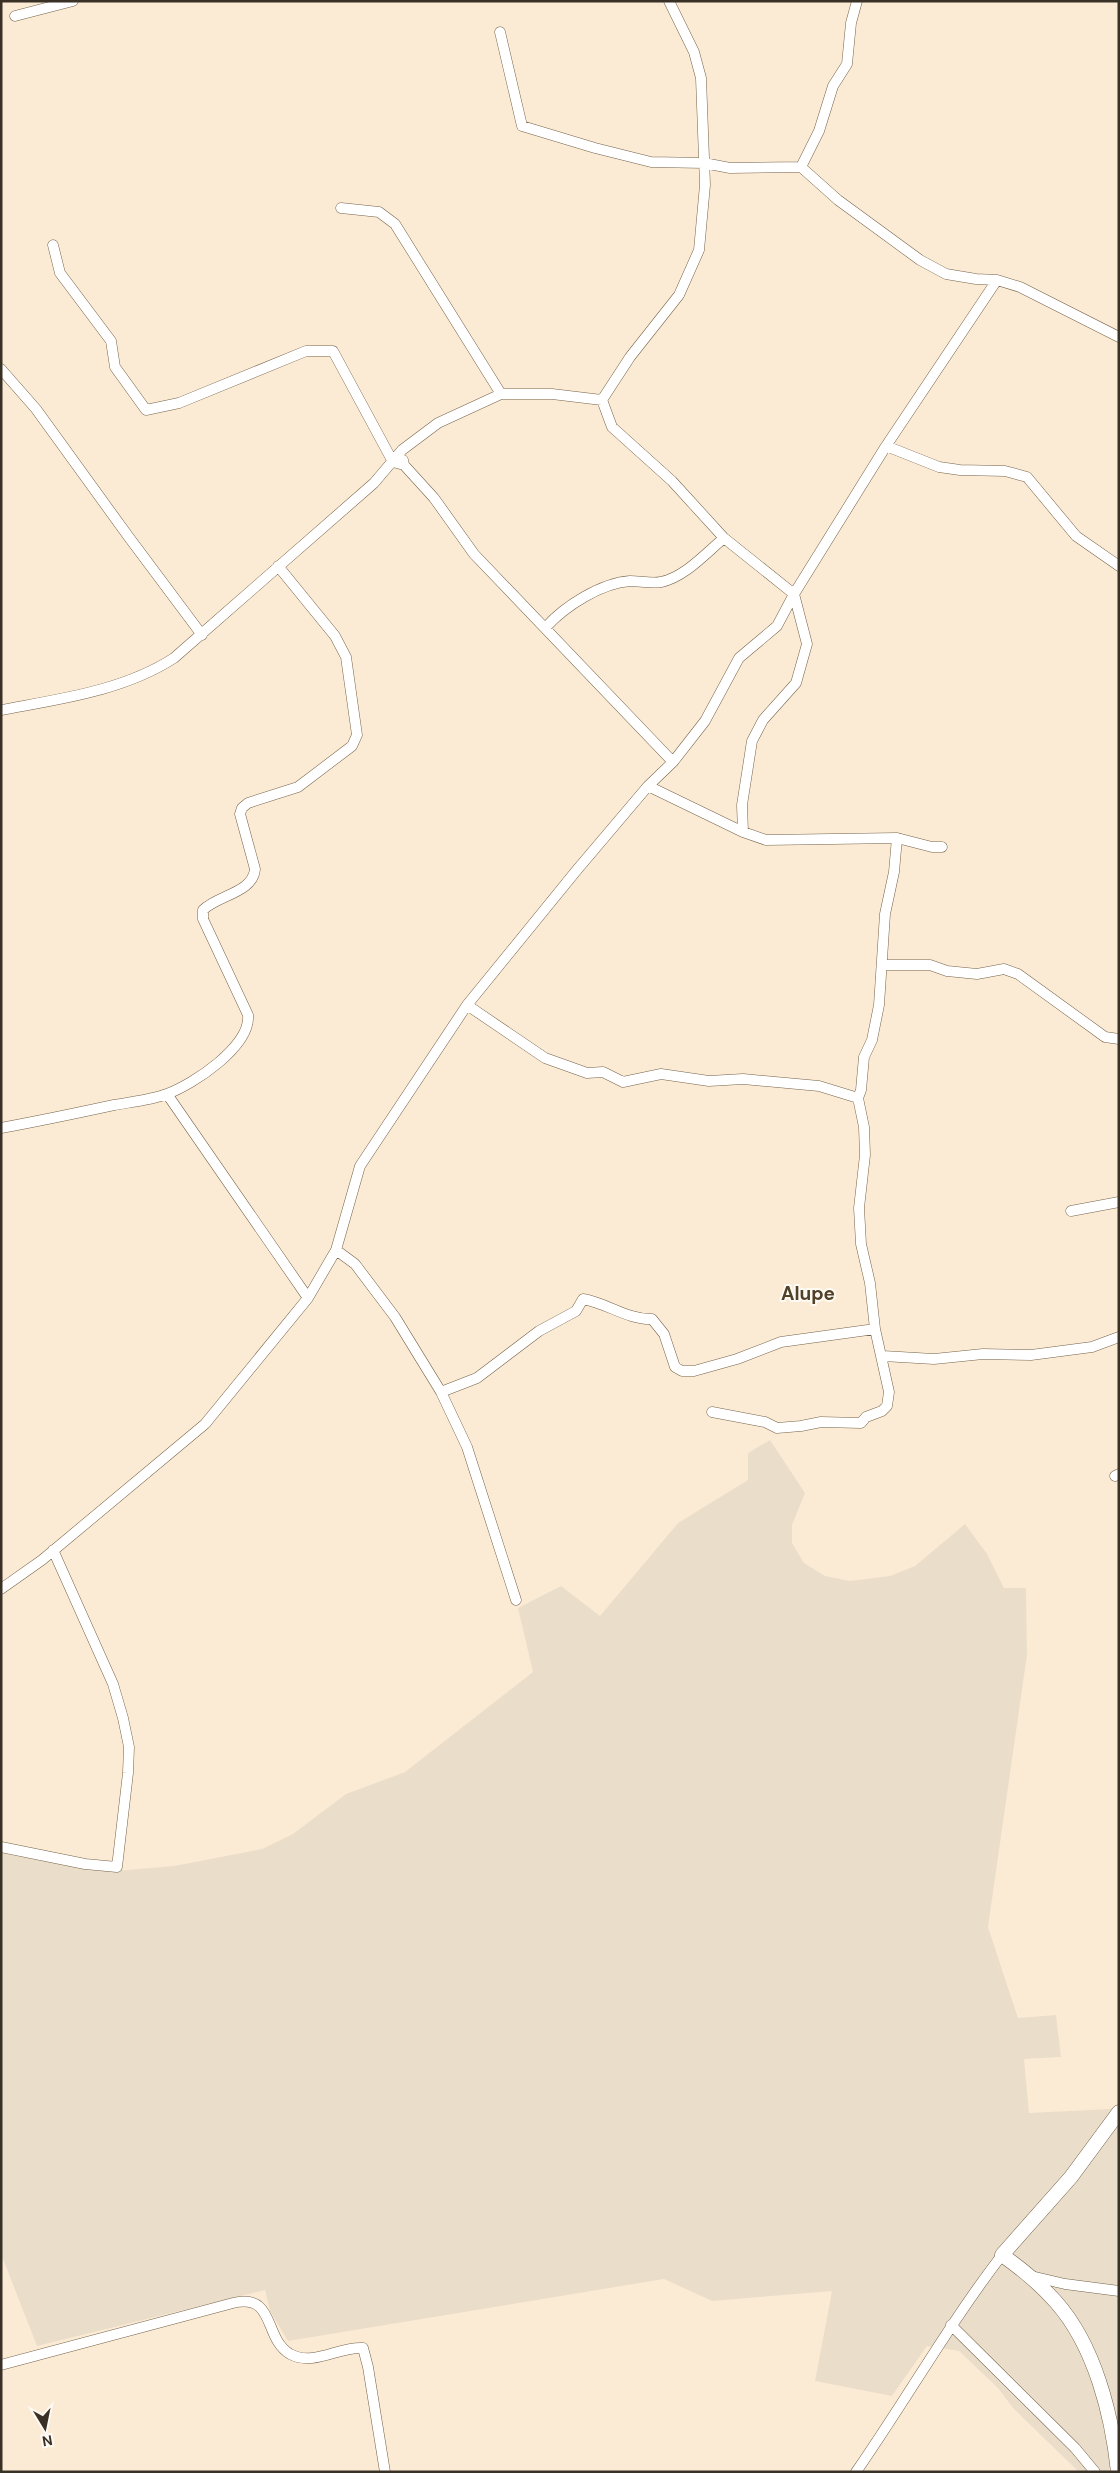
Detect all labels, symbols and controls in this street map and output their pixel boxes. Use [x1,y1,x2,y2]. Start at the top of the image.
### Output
district label: Alupe [781,1281,835,1306]
north arrow [20,2403,70,2453]
text: N [41,2431,54,2451]

